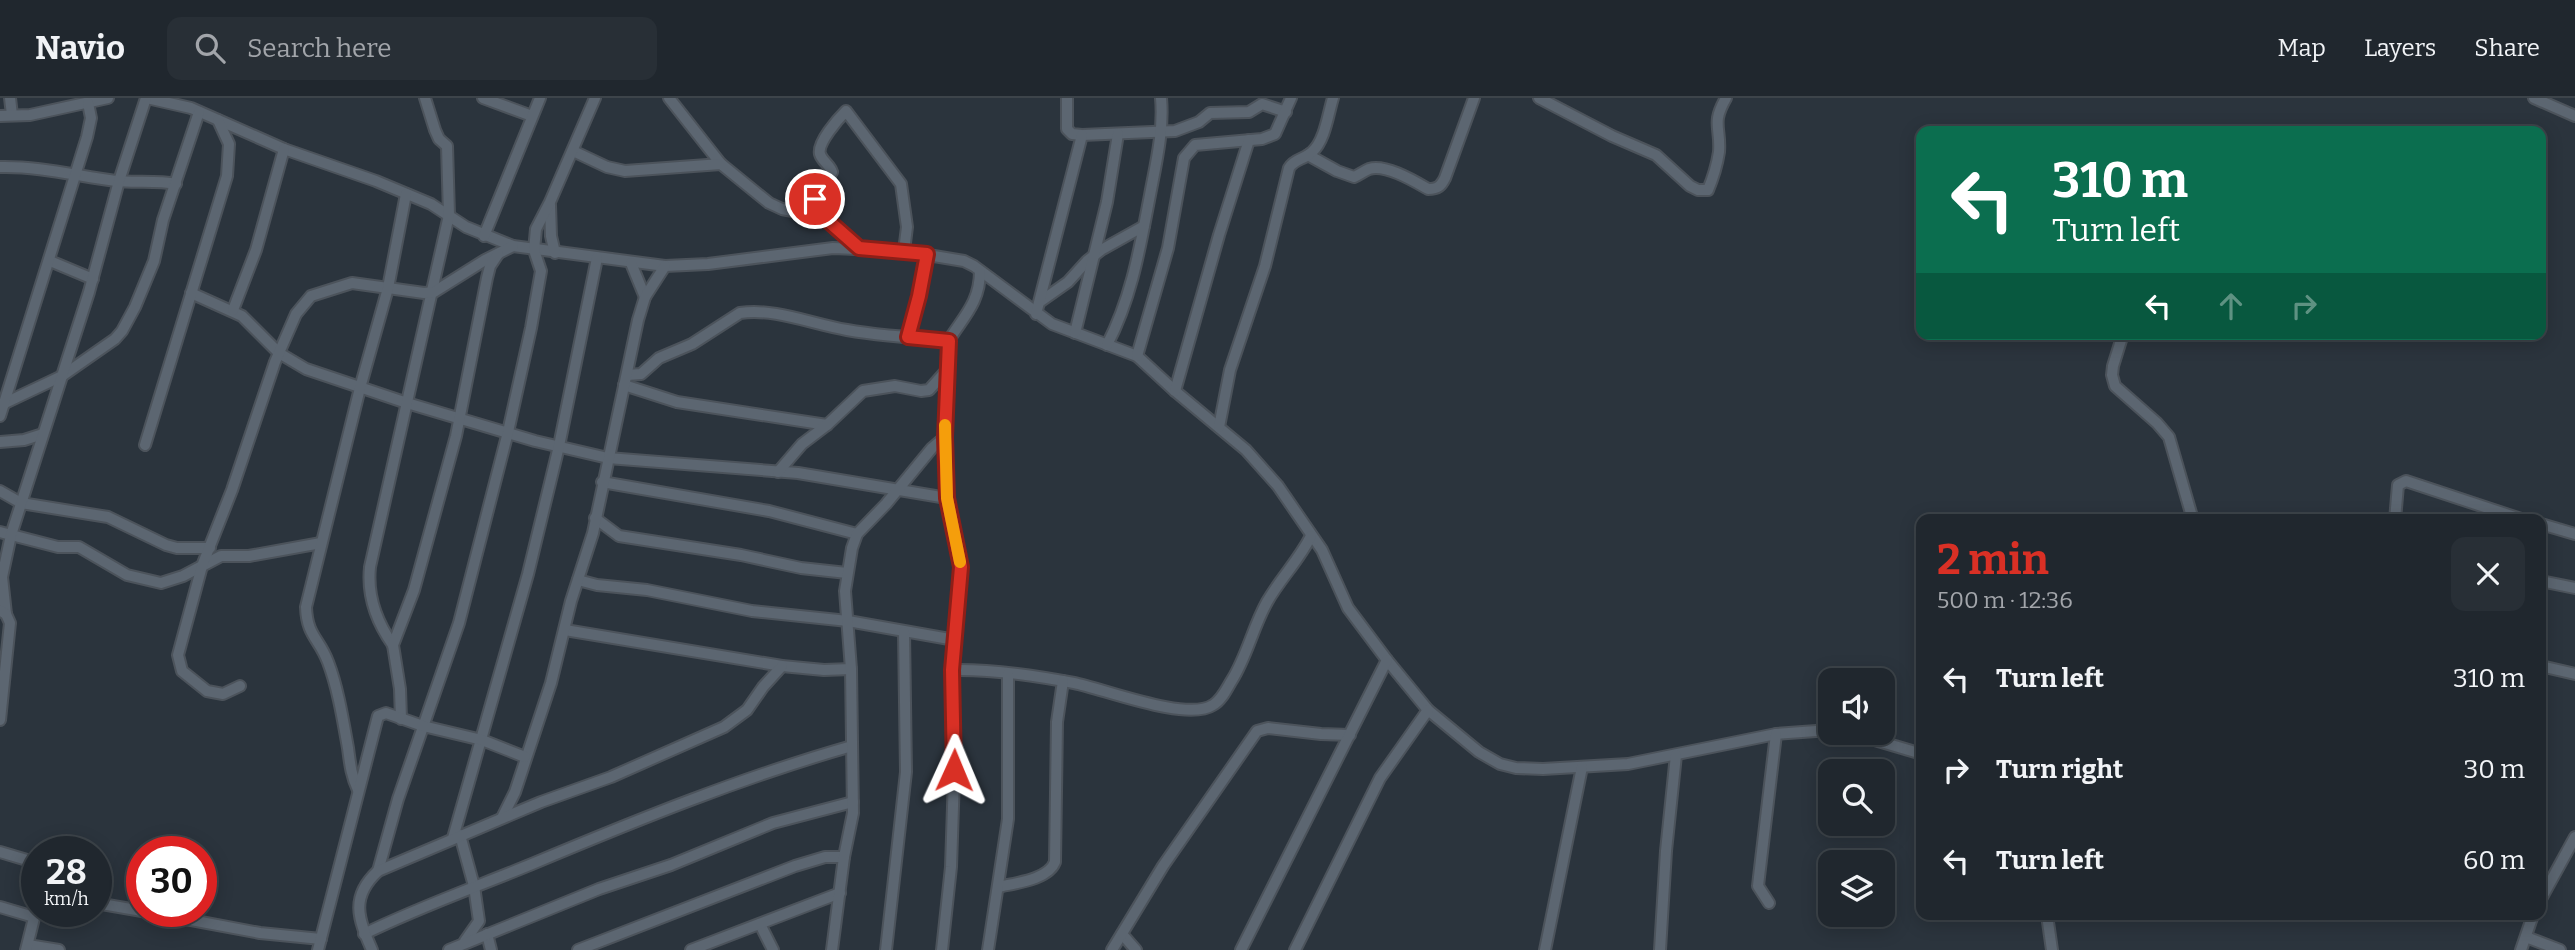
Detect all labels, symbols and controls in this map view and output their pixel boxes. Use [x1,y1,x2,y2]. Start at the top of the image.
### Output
search box [167,17,657,80]
text: Navio [35,28,125,68]
icon: search [191,29,229,67]
text: Search here [247,33,391,64]
text: Map [2278,34,2326,62]
text: Layers [2364,34,2436,62]
text: Share [2474,34,2540,62]
text: 310 m [2052,151,2188,210]
icon: left [1937,154,2028,245]
pin [785,169,845,229]
icon: arrive [796,180,834,218]
text: Turn left [2052,211,2180,249]
icon: left [2139,287,2177,325]
icon: ahead [2212,287,2250,325]
icon: right [2285,287,2323,325]
text: 2 min [1937,535,2049,585]
button: close [2451,537,2525,611]
text: 500 m · 12:36 [1937,586,2073,614]
icon: left [1937,660,1975,698]
text: Turn left [1996,663,2104,694]
text: 310 m [2453,663,2525,694]
map controls [1818,668,1895,927]
button: sound [1818,668,1895,745]
position arrow [917,733,991,807]
icon: right [1937,751,1975,789]
text: Turn right [1996,754,2123,785]
text: 30 m [2464,754,2525,785]
button: search [1818,759,1895,836]
speed limit sign: 30 [126,836,217,927]
icon: left [1937,842,1975,880]
text: Turn left [1996,845,2104,876]
text: 60 m [2463,845,2525,876]
button: layers [1818,850,1895,927]
text: 28 [46,851,87,893]
text: km/h [44,888,89,910]

